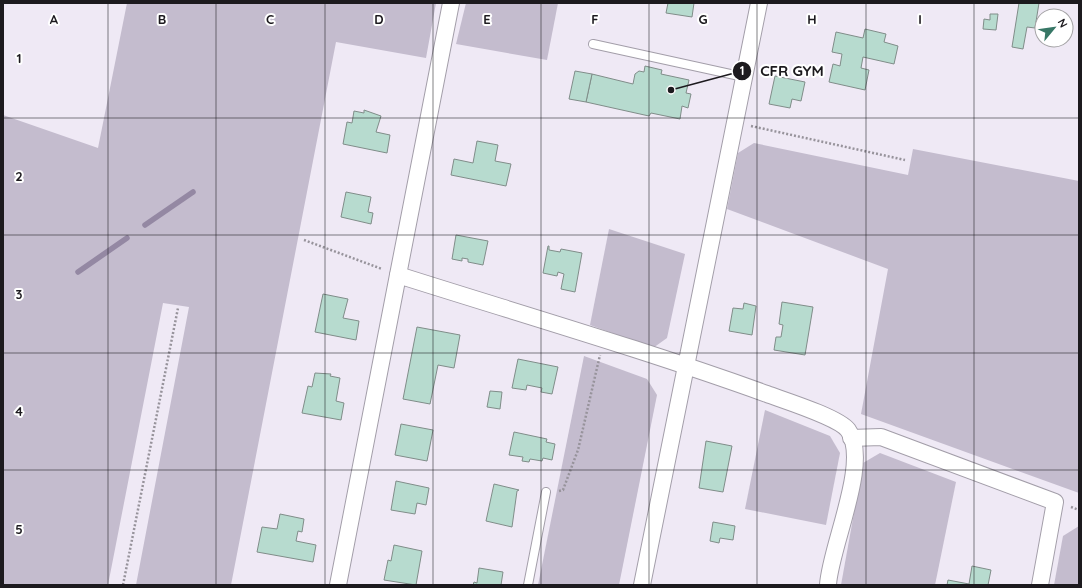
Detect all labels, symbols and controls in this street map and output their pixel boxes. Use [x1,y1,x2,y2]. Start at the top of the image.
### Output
north arrow [1034,8,1074,48]
text: A [50,11,59,27]
text: B [158,11,166,27]
text: C [266,11,274,27]
text: D [374,11,384,27]
text: E [483,11,491,27]
text: F [591,11,599,27]
text: G [698,11,708,27]
text: H [807,11,817,27]
text: I [918,11,922,27]
text: N [1055,16,1071,30]
text: 1 [16,50,22,66]
callout: CFR GYM [732,57,832,84]
text: CFR GYM [760,61,824,80]
text: 1 [740,63,744,78]
text: 2 [15,168,23,184]
text: 3 [16,286,23,302]
text: 4 [15,403,23,419]
text: 5 [15,521,23,537]

